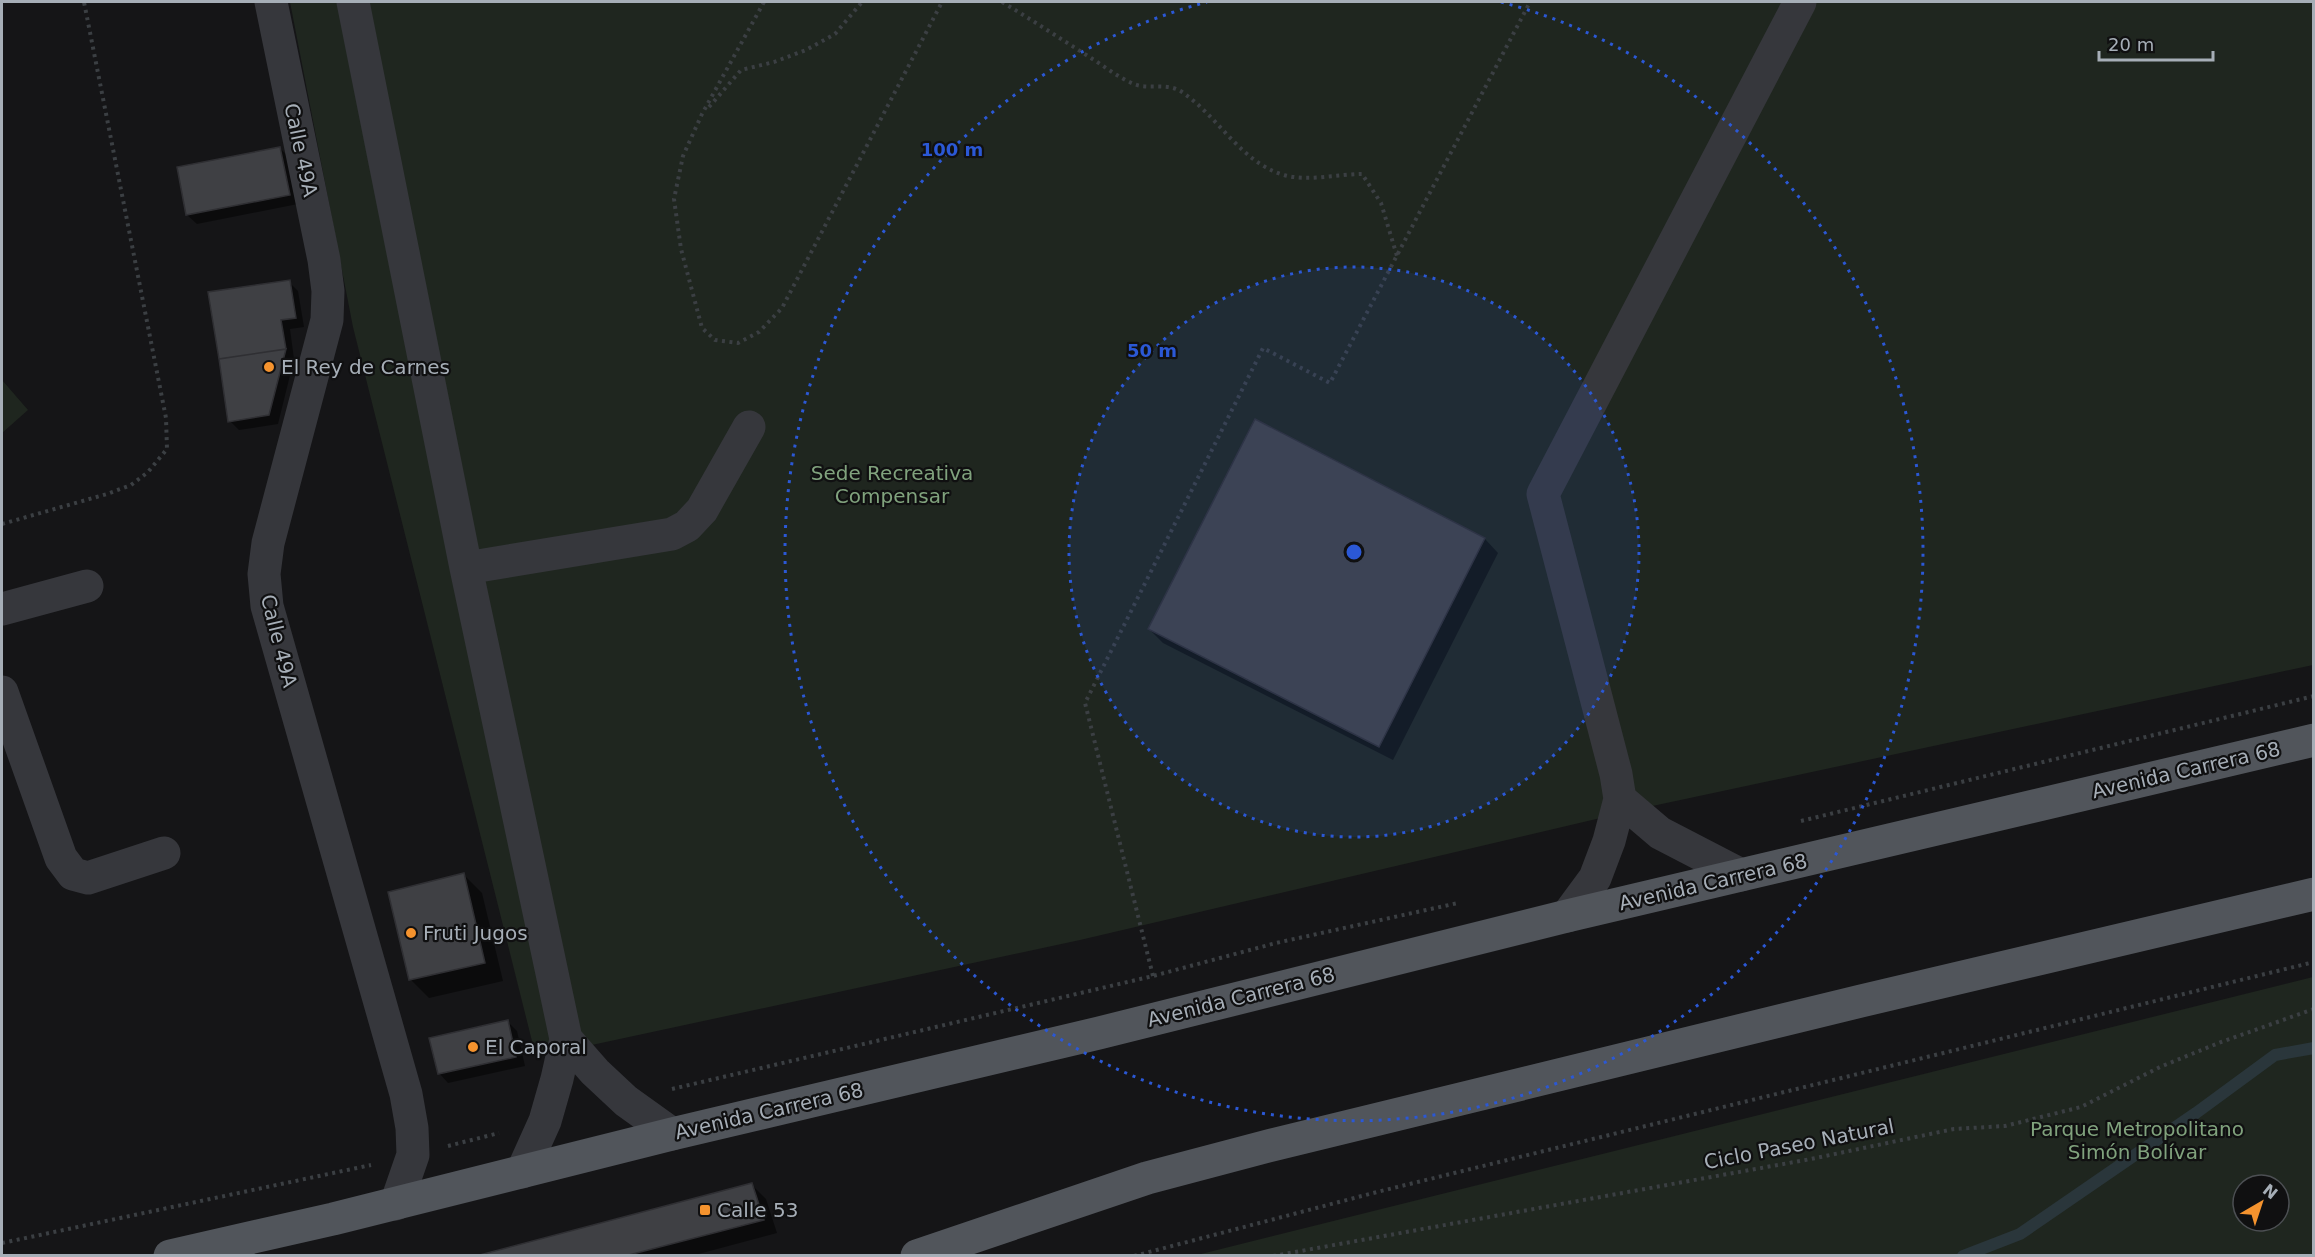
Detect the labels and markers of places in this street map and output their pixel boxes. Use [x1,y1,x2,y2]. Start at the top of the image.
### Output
place label: El Rey de Carnes [281,355,450,379]
marker: El Rey de Carnes [262,360,276,374]
centre of rings [1344,542,1364,562]
place label: Fruti Jugos [423,921,528,945]
marker: Fruti Jugos [404,926,418,940]
place label: El Caporal [485,1035,587,1059]
marker: El Caporal [466,1040,480,1054]
place label: Calle 53 [717,1198,798,1222]
marker: Calle 53 [698,1203,712,1217]

